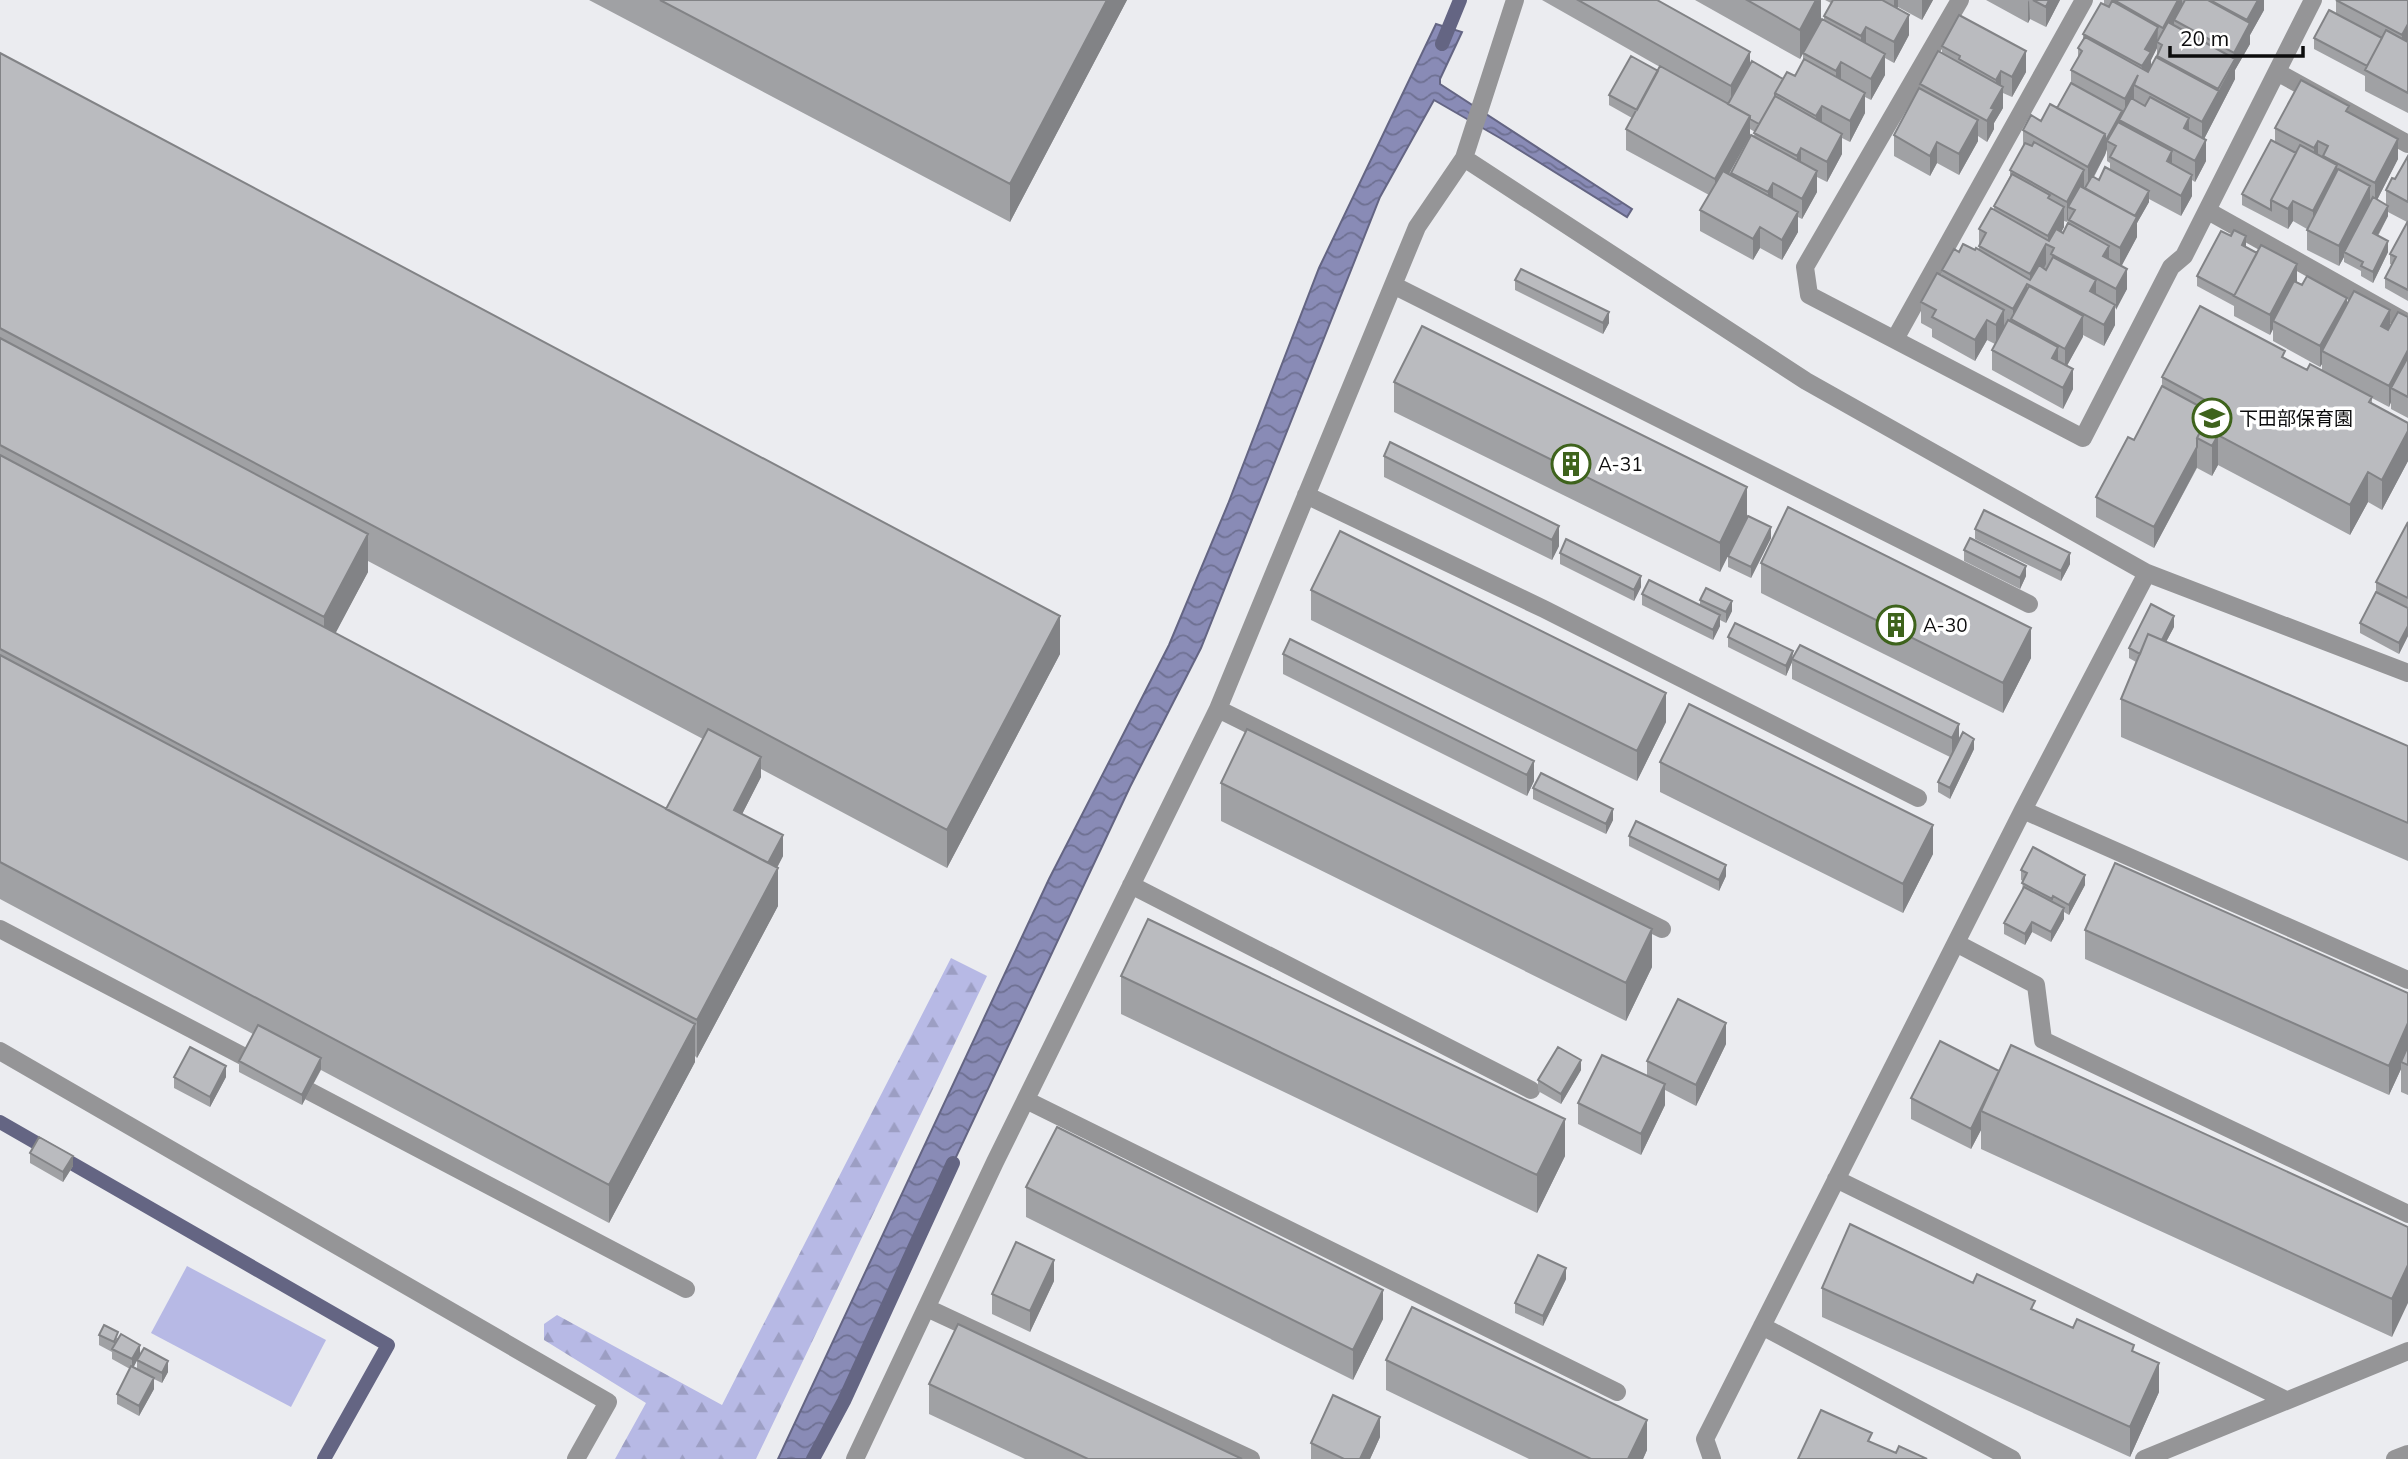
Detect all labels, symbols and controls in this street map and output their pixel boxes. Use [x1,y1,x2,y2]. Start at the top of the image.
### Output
scale bar [2170,14,2303,58]
text: 20 m [2180,25,2229,51]
school or university icon: 下田部保育園 [2191,397,2233,439]
place label: 下田部保育園 [2239,406,2353,430]
building icon: A-31 [1550,443,1592,485]
place label: A-31 [1598,452,1643,476]
building icon: A-30 [1875,604,1917,646]
place label: A-30 [1923,613,1968,637]

